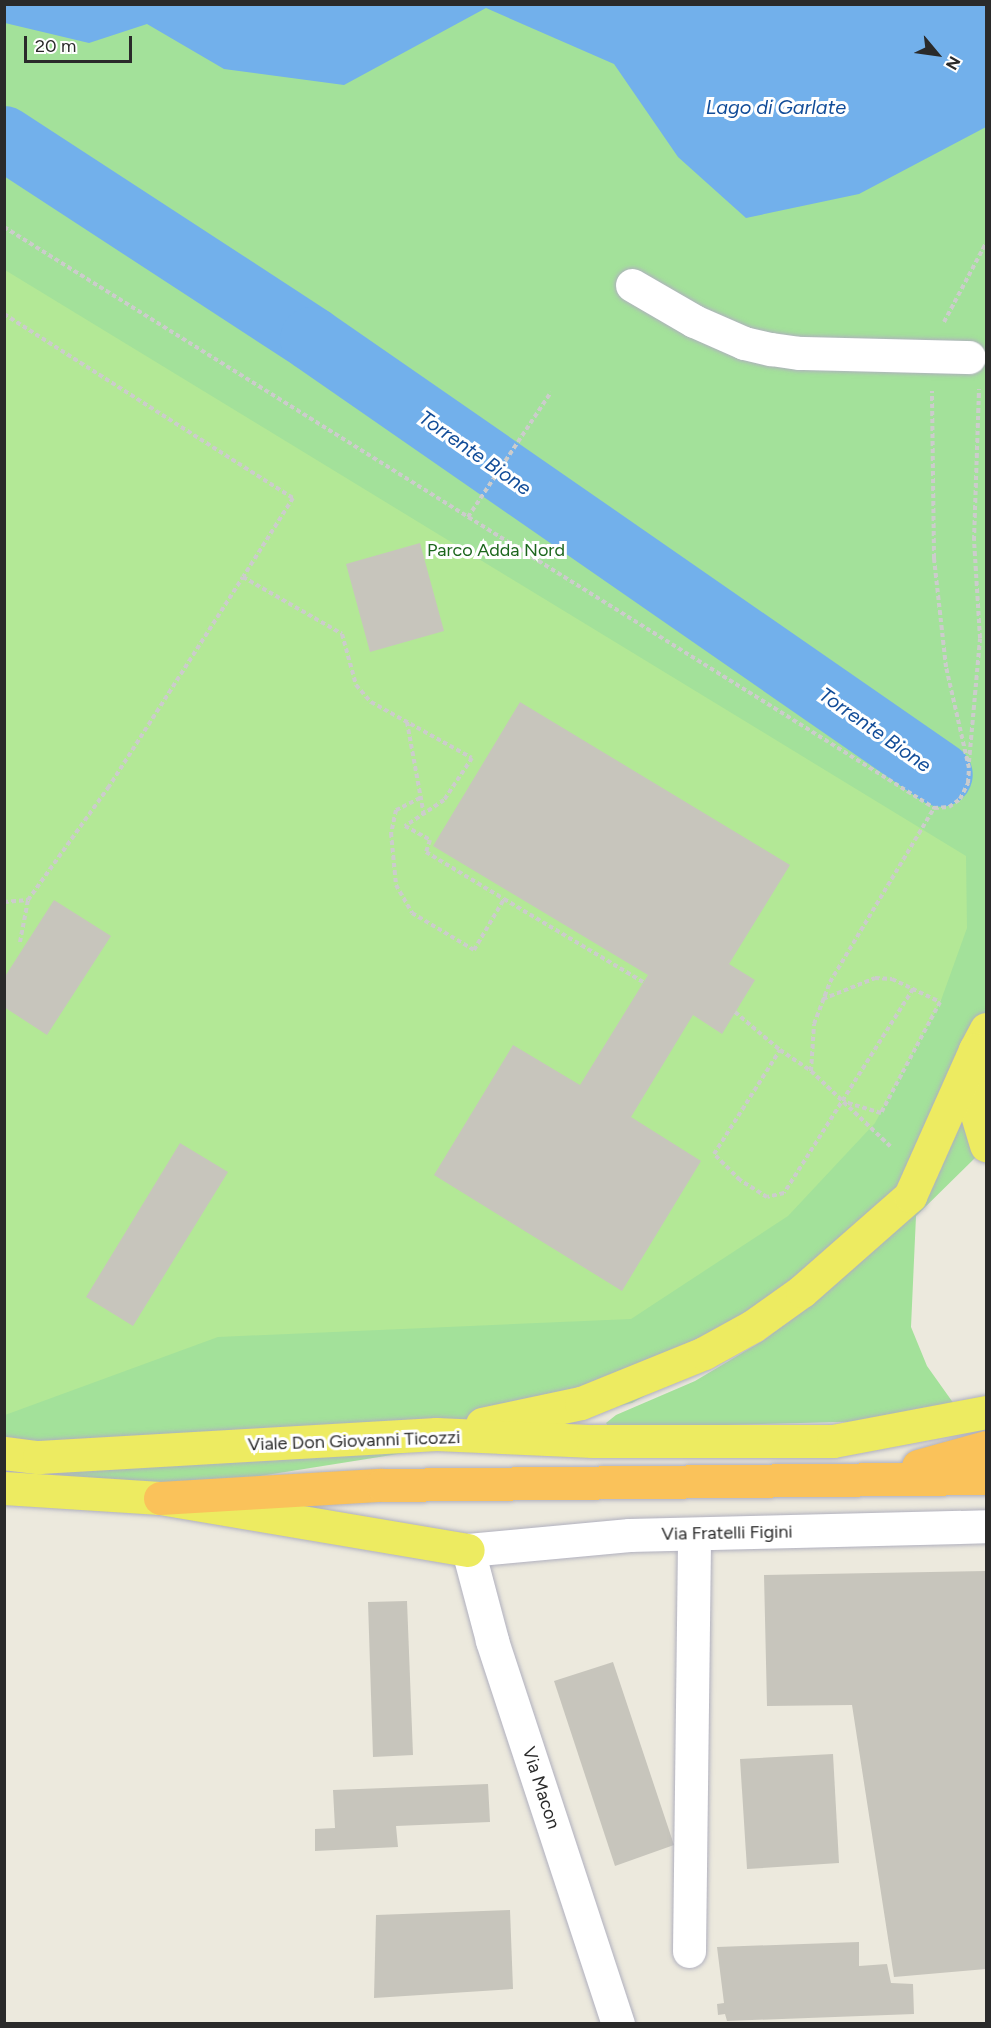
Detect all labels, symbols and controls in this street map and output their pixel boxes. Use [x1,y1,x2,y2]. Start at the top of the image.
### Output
scale bar [27,24,135,62]
north arrow [907,24,967,84]
text: 20 m [35,35,76,57]
text: N [942,53,964,73]
water label: Lago di Garlate [706,95,846,119]
water label: Torrente Bione [414,406,536,500]
park label: Parco Adda Nord [427,539,565,561]
water label: Torrente Bione [814,683,936,777]
street label: Viale Don Giovanni Ticozzi [247,1426,461,1456]
street label: Via Fratelli Figini [661,1521,793,1545]
street label: Via Macon [518,1744,564,1832]

